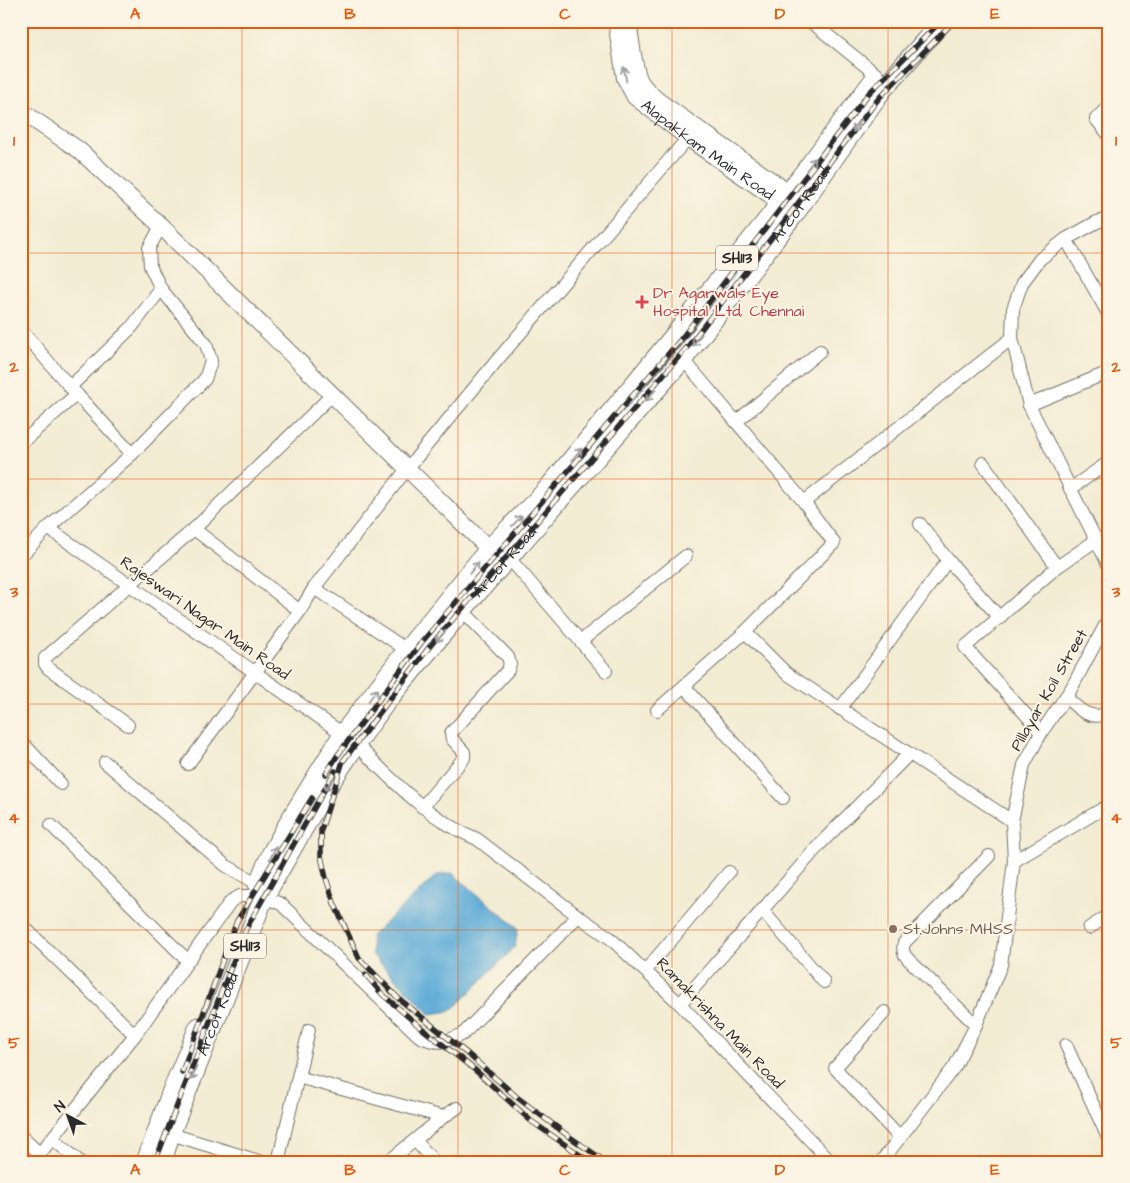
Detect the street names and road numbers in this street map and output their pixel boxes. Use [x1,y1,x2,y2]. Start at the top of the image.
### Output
street label: Alapakkam Main Road [636,94,779,205]
street label: Arcot Road [766,163,835,247]
road number: SH113 [716,246,758,270]
street label: Arcot Road [467,521,542,602]
street label: Rajeswari Nagar Main Road [115,551,294,686]
street label: Pillayar Koil Street [1005,625,1094,755]
road number: SH113 [224,934,266,958]
street label: Ramakrishna Main Road [651,953,789,1093]
street label: Arcot Road [191,969,244,1059]

